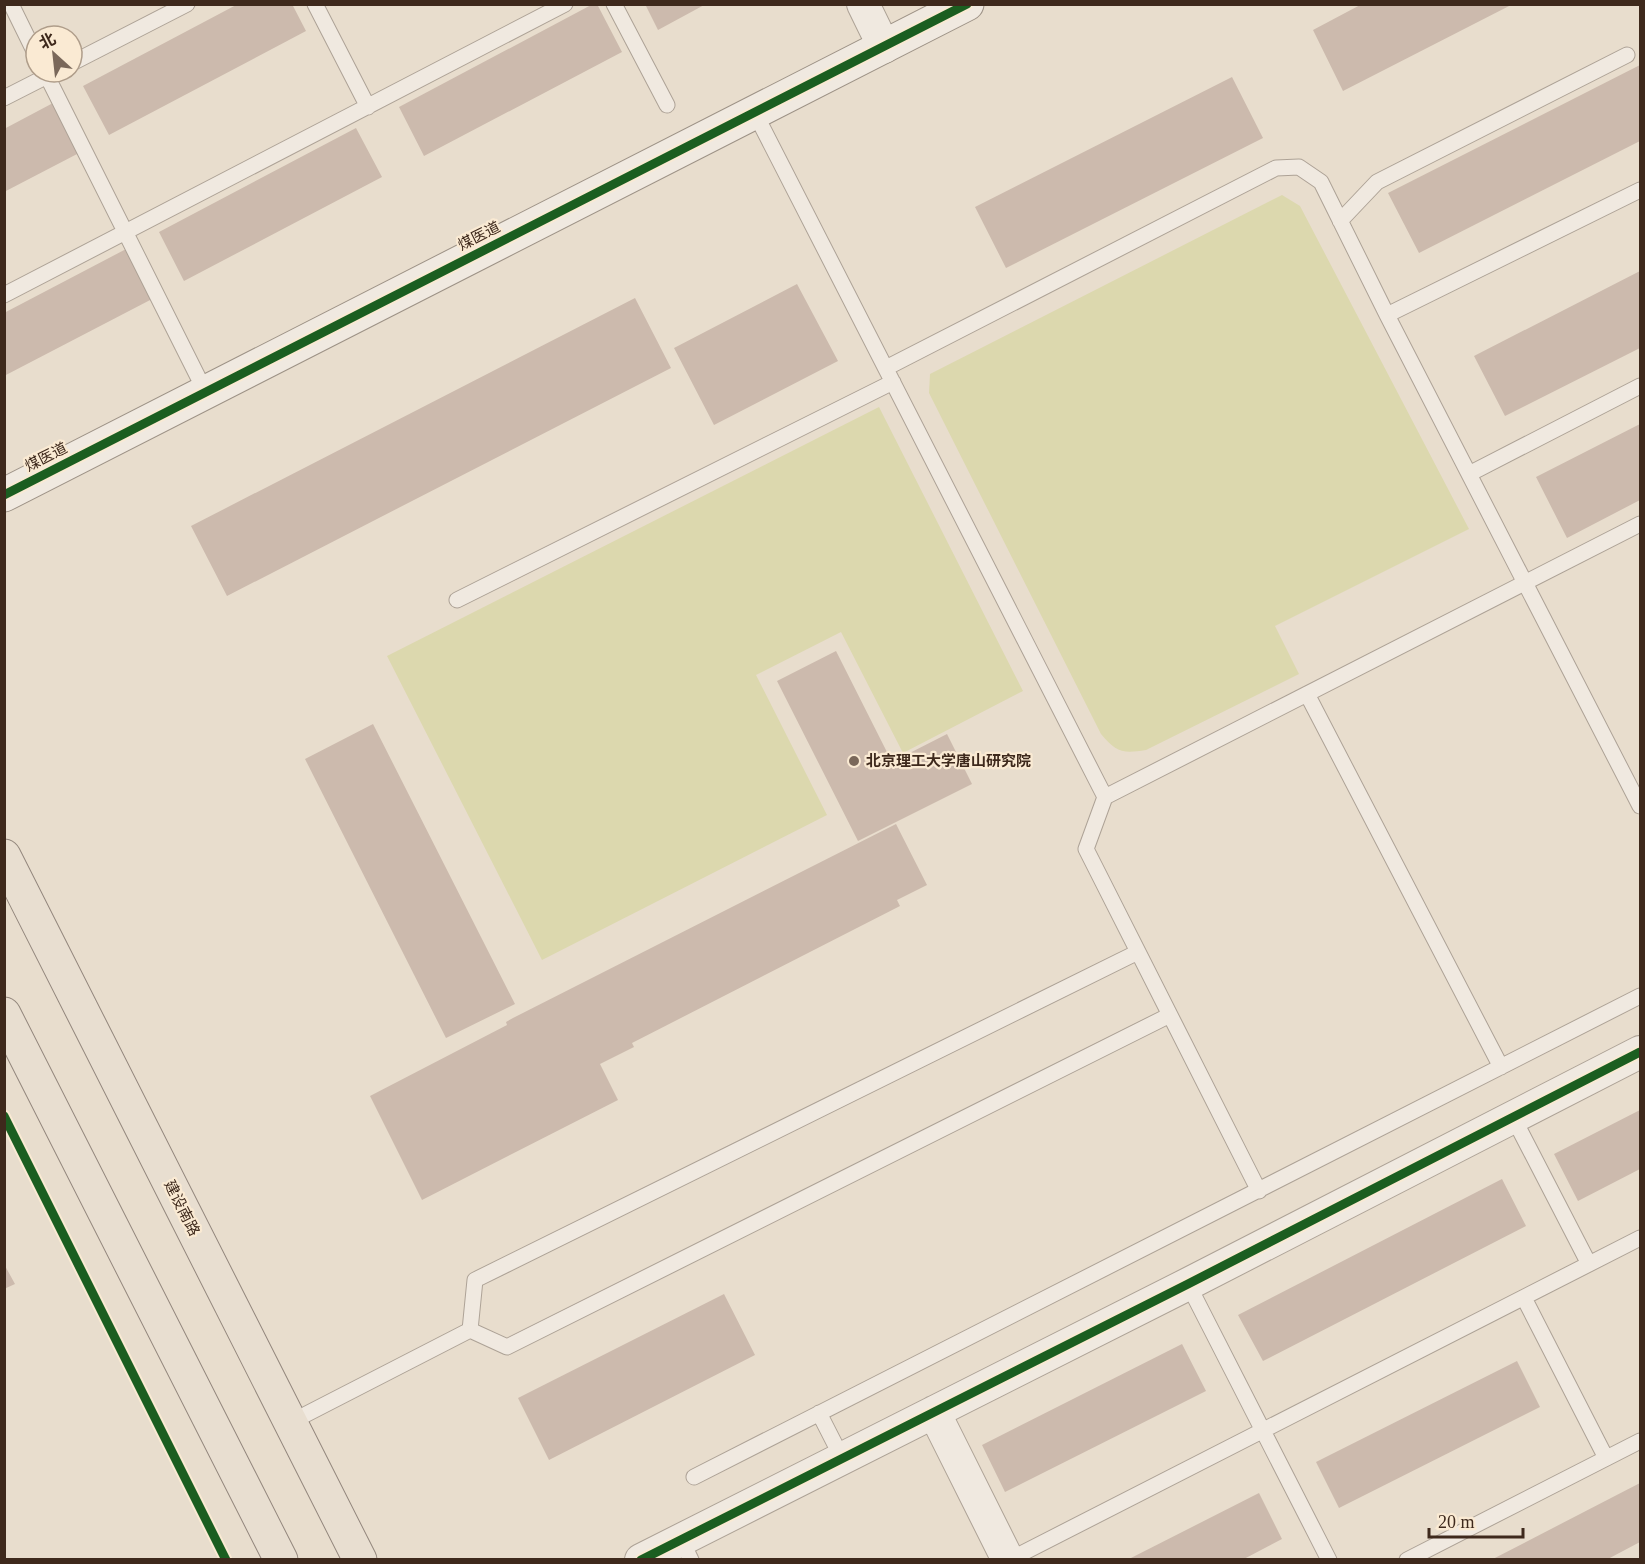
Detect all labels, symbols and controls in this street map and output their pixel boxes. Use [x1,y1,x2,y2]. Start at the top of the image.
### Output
north arrow [24,24,84,84]
text: 北 [36,30,58,52]
street label: 煤医道 [455,219,503,253]
street label: 煤医道 [22,440,70,474]
place label: 北京理工大学唐山研究院 [866,752,1031,769]
marker: 北京理工大学唐山研究院 [847,754,861,768]
street label: 建设南路 [161,1178,203,1238]
scale bar [1429,1501,1524,1539]
text: 20 m [1438,1512,1475,1532]

